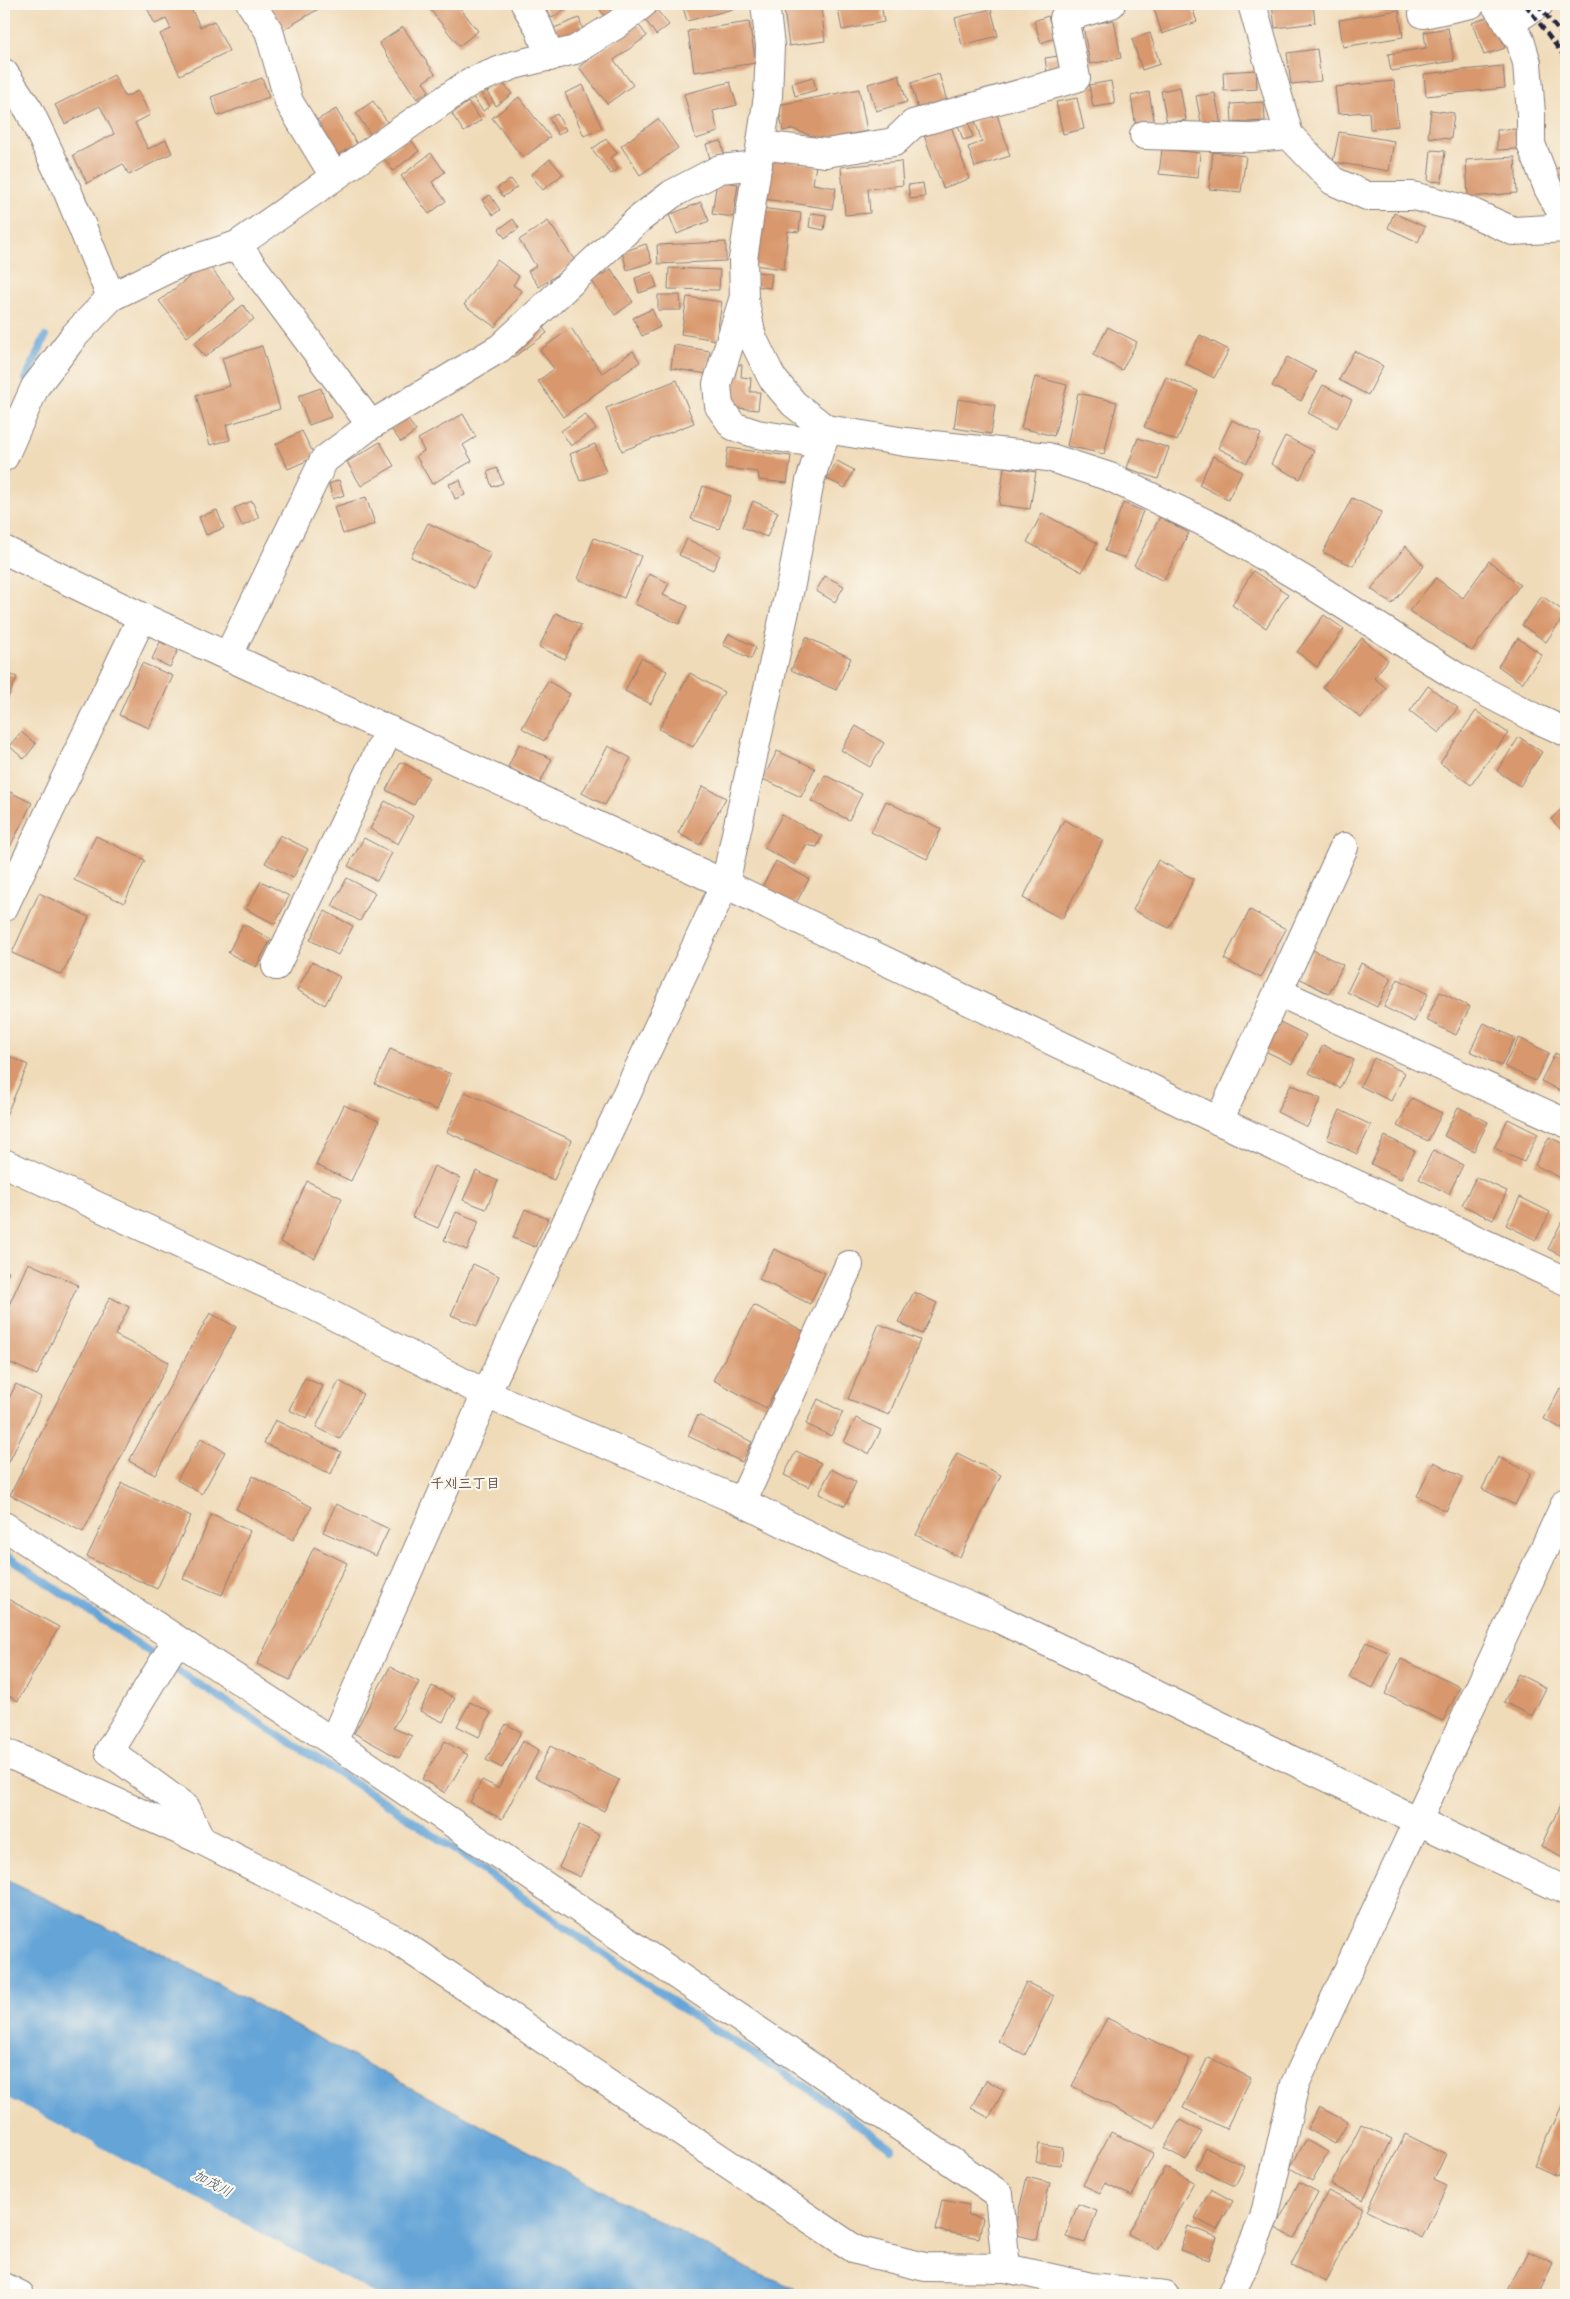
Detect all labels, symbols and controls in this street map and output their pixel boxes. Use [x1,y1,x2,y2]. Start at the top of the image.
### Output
district label: 千刈三丁目 [430,1473,500,1492]
water label: 加茂川 [190,2164,236,2201]

